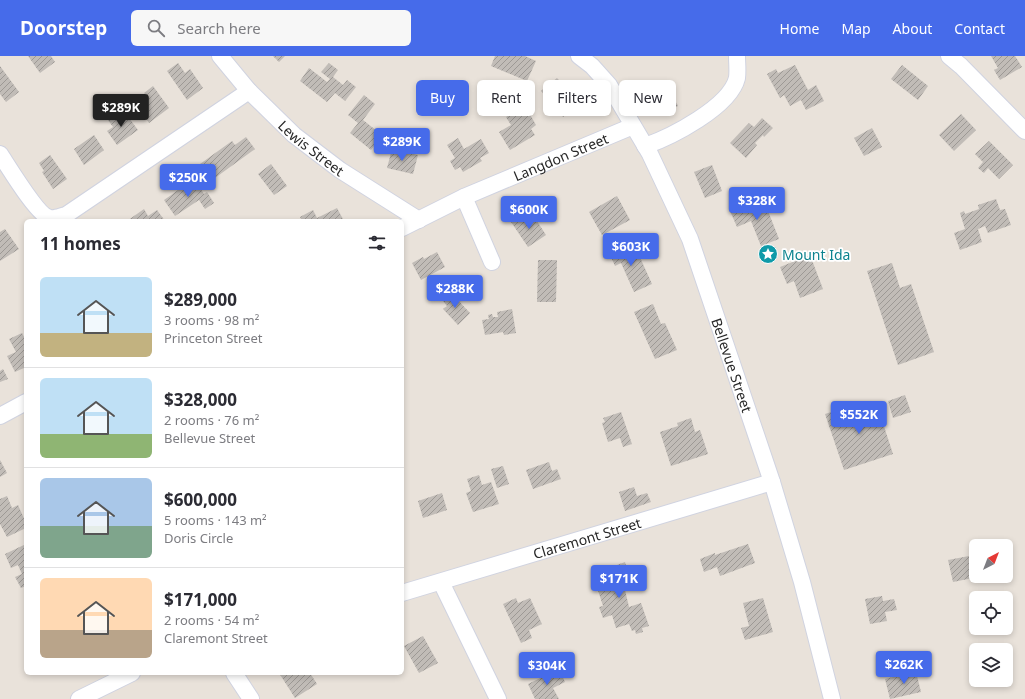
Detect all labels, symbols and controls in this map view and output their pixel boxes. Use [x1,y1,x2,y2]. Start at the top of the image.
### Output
search box [131,10,411,46]
text: Doorstep [20,15,107,41]
icon: search [145,17,167,39]
text: Search here [177,18,261,38]
text: Home [780,19,819,38]
text: Map [841,19,871,38]
text: About [893,19,932,38]
text: Contact [954,19,1005,38]
chip: Buy [416,80,469,116]
chip: Rent [477,80,535,116]
chip: Filters [543,80,611,116]
chip: New [619,80,676,116]
pin: $289K [93,94,149,128]
text: $289K [102,98,140,116]
street label: Lewis Street [275,116,348,180]
pin: $289K [374,128,430,162]
street label: Langdon Street [510,128,611,185]
text: $289K [383,132,421,150]
pin: $250K [160,164,216,198]
text: $250K [169,168,207,186]
pin: $328K [729,187,785,221]
text: $328K [738,191,776,209]
pin: $600K [501,196,557,230]
text: $600K [510,200,548,218]
text: 11 homes [40,232,121,255]
icon: filters [366,232,388,254]
pin: $603K [603,233,659,267]
text: $603K [612,237,650,255]
place icon: Mount Ida [757,243,779,265]
place label: Mount Ida [782,245,850,264]
pin: $288K [427,275,483,309]
text: $288K [436,279,474,297]
text: $289,000 [164,288,237,311]
icon: home [72,293,120,341]
text: 3 rooms · 98 m² [164,311,259,329]
street label: Bellevue Street [708,315,757,415]
text: Princeton Street [164,329,262,347]
text: $328,000 [164,388,237,411]
icon: home [72,394,120,442]
pin: $552K [831,401,887,435]
text: $552K [840,405,878,423]
text: 2 rooms · 76 m² [164,411,259,429]
text: Bellevue Street [164,429,255,447]
text: $600,000 [164,488,237,511]
icon: home [72,494,120,542]
text: 5 rooms · 143 m² [164,511,267,529]
street label: Claremont Street [531,512,643,563]
text: Doris Circle [164,529,233,547]
north arrow [969,539,1013,583]
map controls [969,539,1013,687]
pin: $171K [591,565,647,599]
text: $171K [600,569,638,587]
text: $171,000 [164,588,237,611]
button: locate [969,591,1013,635]
icon: home [72,594,120,642]
text: 2 rooms · 54 m² [164,611,259,629]
text: Claremont Street [164,629,268,647]
button: layers [969,643,1013,687]
pin: $262K [876,651,932,685]
pin: $304K [519,652,575,686]
text: $262K [885,655,923,673]
text: $304K [528,656,566,674]

